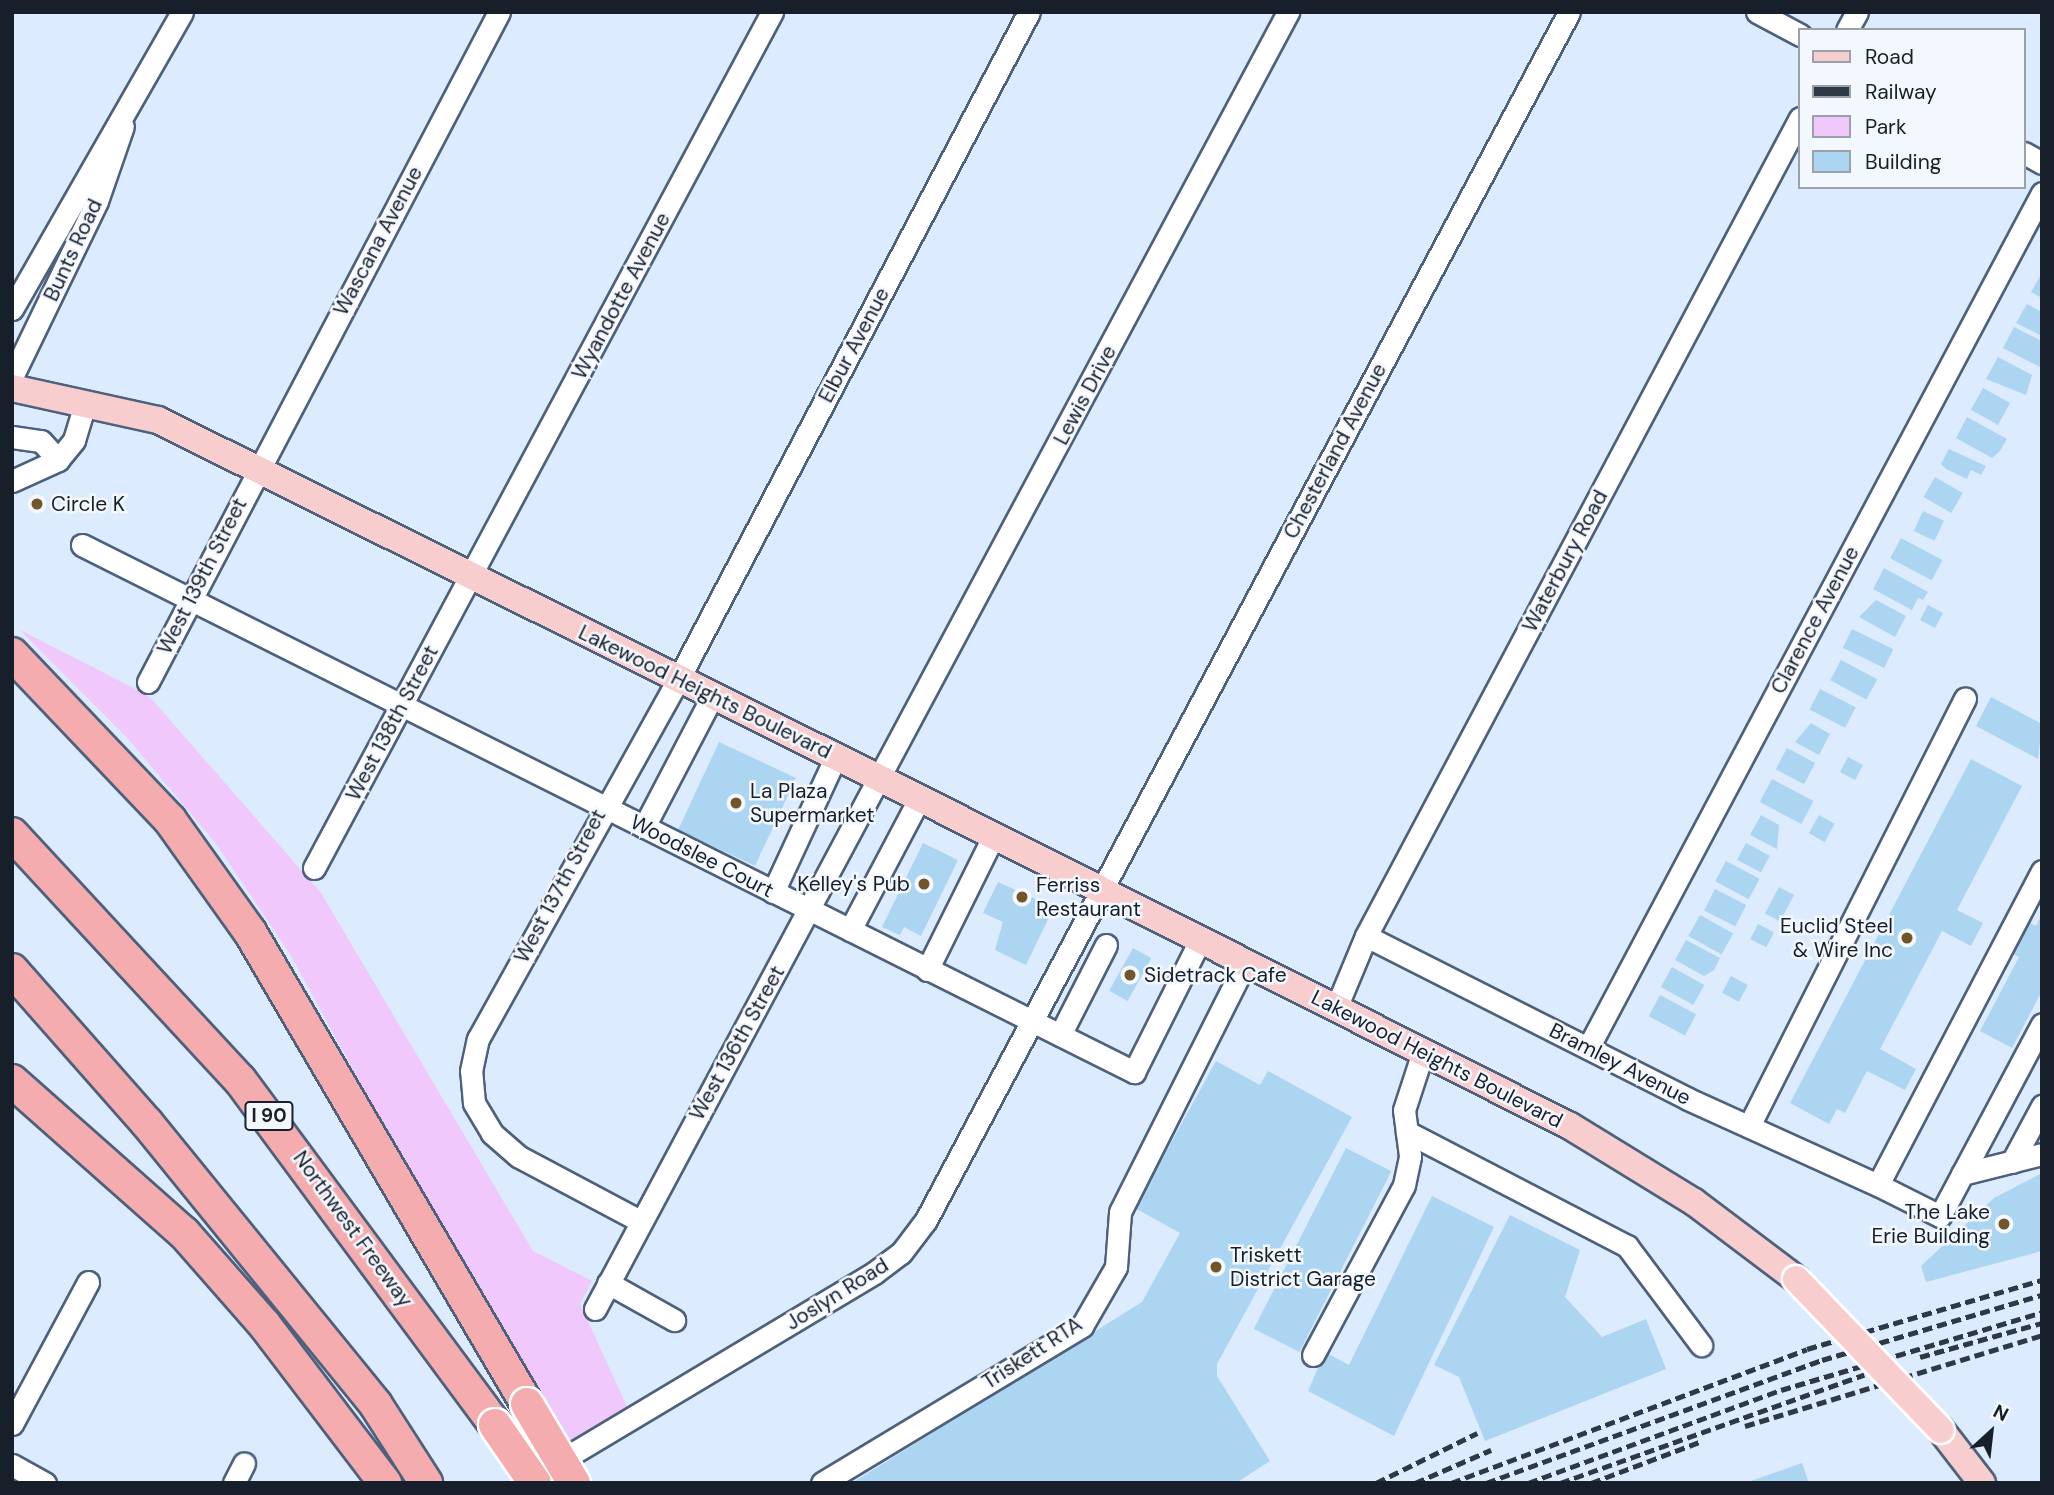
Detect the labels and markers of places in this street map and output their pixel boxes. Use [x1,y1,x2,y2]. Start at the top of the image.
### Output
place label: Circle K [51,491,125,517]
marker: Circle K [29,496,45,512]
place label: La Plaza Supermarket [750,778,875,828]
marker: La Plaza Supermarket [728,795,744,811]
place label: Kelley's Pub [797,871,910,897]
place label: Ferriss Restaurant [1036,872,1141,922]
marker: Kelley's Pub [916,876,932,892]
marker: Ferriss Restaurant [1014,889,1030,905]
place label: Euclid Steel & Wire Inc [1780,913,1893,963]
marker: Euclid Steel & Wire Inc [1899,930,1915,946]
place label: Sidetrack Cafe [1144,962,1287,988]
marker: Sidetrack Cafe [1122,967,1138,983]
place label: The Lake Erie Building [1871,1199,1990,1249]
marker: The Lake Erie Building [1996,1216,2012,1232]
place label: Triskett District Garage [1230,1242,1376,1292]
marker: Triskett District Garage [1208,1259,1224,1275]

